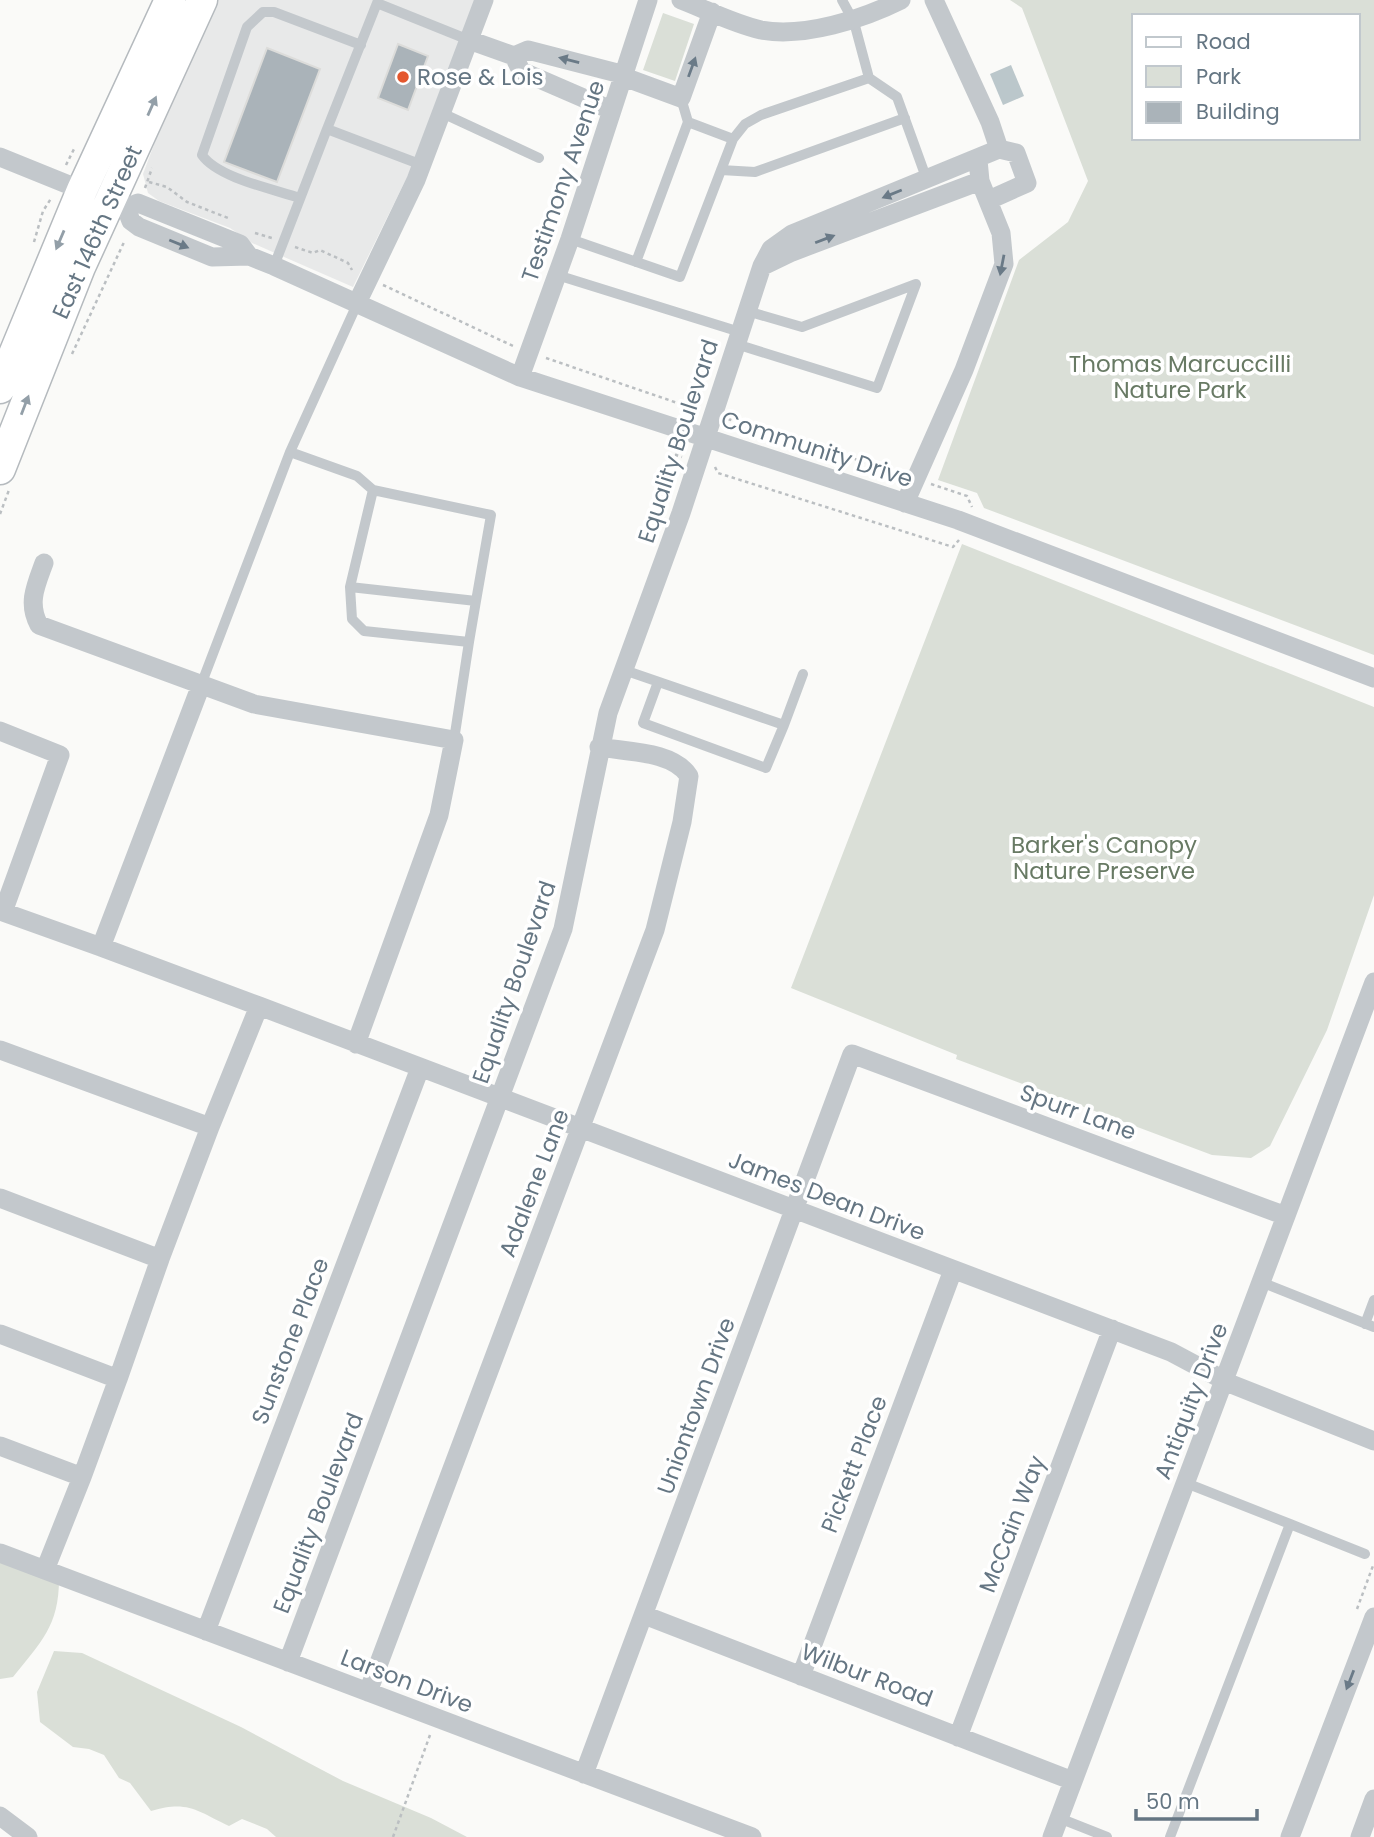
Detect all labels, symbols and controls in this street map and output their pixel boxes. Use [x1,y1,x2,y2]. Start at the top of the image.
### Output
legend [1132,14,1360,140]
text: Road [1196,27,1251,56]
one-way arrow [558,54,580,65]
one-way arrow [687,56,698,77]
place label: Rose & Lois [417,61,544,93]
text: Park [1196,62,1241,91]
marker: Rose & Lois [395,69,411,85]
street label: Testimony Avenue [513,76,613,286]
one-way arrow [146,96,158,116]
text: Building [1196,97,1280,126]
street label: East 146th Street [44,140,150,324]
one-way arrow [881,189,902,200]
one-way arrow [54,230,65,251]
one-way arrow [814,234,835,245]
one-way arrow [169,238,190,249]
one-way arrow [997,254,1008,276]
street label: Equality Boulevard [630,335,726,547]
park label: Thomas Marcuccilli Nature Park [1069,348,1291,406]
one-way arrow [19,395,30,416]
street label: Community Drive [717,403,917,495]
park label: Barker's Canopy Nature Preserve [1011,829,1197,887]
street label: Equality Boulevard [464,876,564,1088]
street label: Spurr Lane [1015,1076,1141,1148]
street label: Adalene Lane [491,1104,577,1262]
street label: James Dean Drive [724,1144,930,1248]
street label: Sunstone Place [244,1253,336,1429]
street label: Uniontown Drive [649,1313,743,1499]
street label: Antiquity Drive [1146,1318,1236,1484]
street label: Pickett Place [813,1391,895,1537]
street label: Equality Boulevard [265,1408,371,1618]
street label: McCain Way [971,1451,1053,1597]
street label: Wilbur Road [797,1635,937,1715]
street label: Larson Drive [336,1641,478,1721]
one-way arrow [1344,1670,1355,1691]
scale bar [1136,1778,1257,1822]
text: 50 m [1146,1787,1200,1816]

